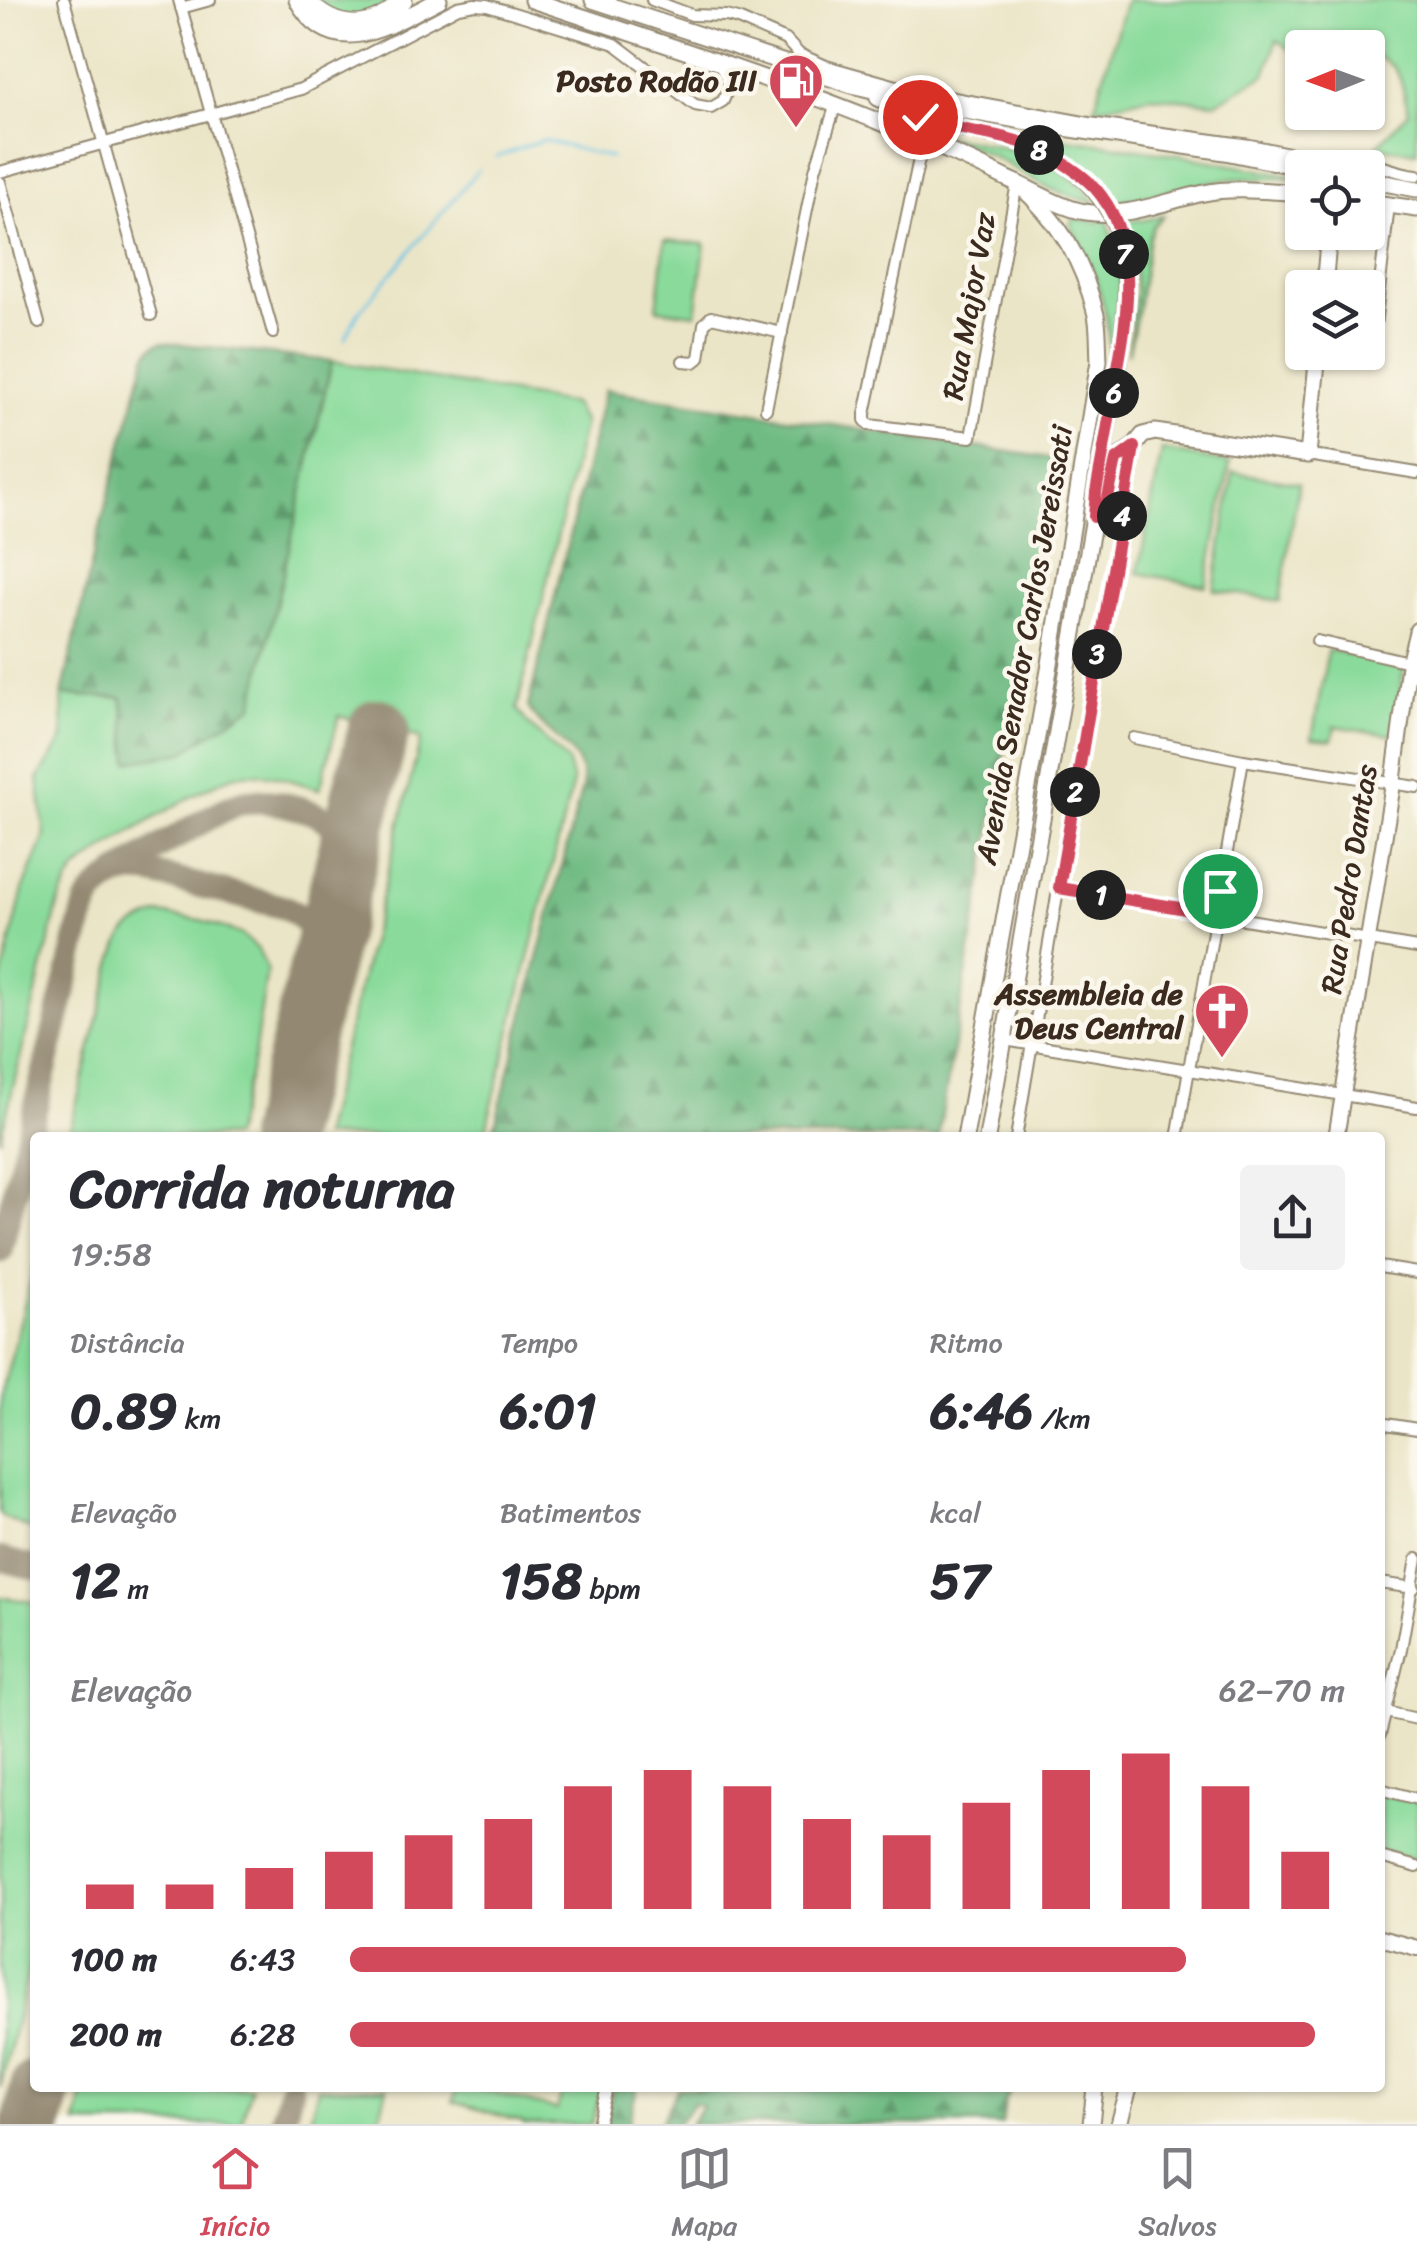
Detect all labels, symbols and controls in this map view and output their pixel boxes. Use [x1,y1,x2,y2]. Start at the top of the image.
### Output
north arrow [1285,30,1385,130]
map controls [1285,30,1385,370]
fuel station icon: Posto Rodão III [766,51,826,130]
place label: Posto Rodão III [556,54,758,108]
pin [878,75,963,160]
icon: check [893,90,948,145]
pin: 8 [1014,125,1064,175]
text: 8 [1031,125,1047,174]
button: locate [1285,150,1385,250]
street label: Rua Major Vaz [926,207,1012,404]
pin: 7 [1099,229,1149,279]
text: 7 [1116,229,1132,278]
button: layers [1285,270,1385,370]
pin: 6 [1089,368,1139,418]
text: 6 [1106,368,1122,417]
street label: Avenida Senador Carlos Jereissati [959,419,1090,870]
pin: 4 [1097,491,1147,541]
text: 4 [1113,491,1131,540]
pin: 3 [1072,629,1122,679]
text: 3 [1089,629,1105,678]
street label: Rua Pedro Dantas [1304,760,1394,998]
pin: 2 [1050,767,1100,817]
text: 2 [1067,767,1083,816]
pin [1178,849,1263,934]
icon: arrive [1193,864,1248,919]
pin: 1 [1076,870,1126,920]
text: 1 [1095,870,1107,919]
place label: Assembleia de Deus Central [992,967,1184,1055]
church icon: Assembleia de Deus Central [1192,981,1252,1060]
text: Corrida noturna [70,1140,454,1237]
button: share [1240,1165,1345,1270]
text: 19:58 [70,1226,152,1283]
text: Distância [70,1318,185,1367]
text: Tempo [500,1318,578,1367]
text: Ritmo [930,1318,1003,1367]
text: 0.89 [70,1367,178,1456]
text: 6:01 [500,1367,597,1456]
text: 6:46 [930,1367,1033,1456]
text: km [178,1394,221,1443]
text: /km [1033,1394,1091,1443]
text: Elevação [70,1488,177,1537]
text: Batimentos [500,1488,641,1537]
text: kcal [930,1488,981,1537]
text: 12 [70,1537,120,1626]
text: 158 [500,1537,582,1626]
text: 57 [930,1537,989,1626]
text: m [120,1564,149,1613]
text: bpm [582,1564,641,1613]
text: Elevação [70,1662,192,1719]
text: 62–70 m [1219,1662,1345,1719]
text: 100 m [70,1931,157,1988]
text: 6:43 [230,1931,295,1988]
text: 200 m [70,2006,162,2063]
text: 6:28 [230,2006,296,2063]
tab: Início [201,2141,270,2250]
tab: Mapa [671,2141,737,2250]
tab: Salvos [1138,2141,1216,2250]

